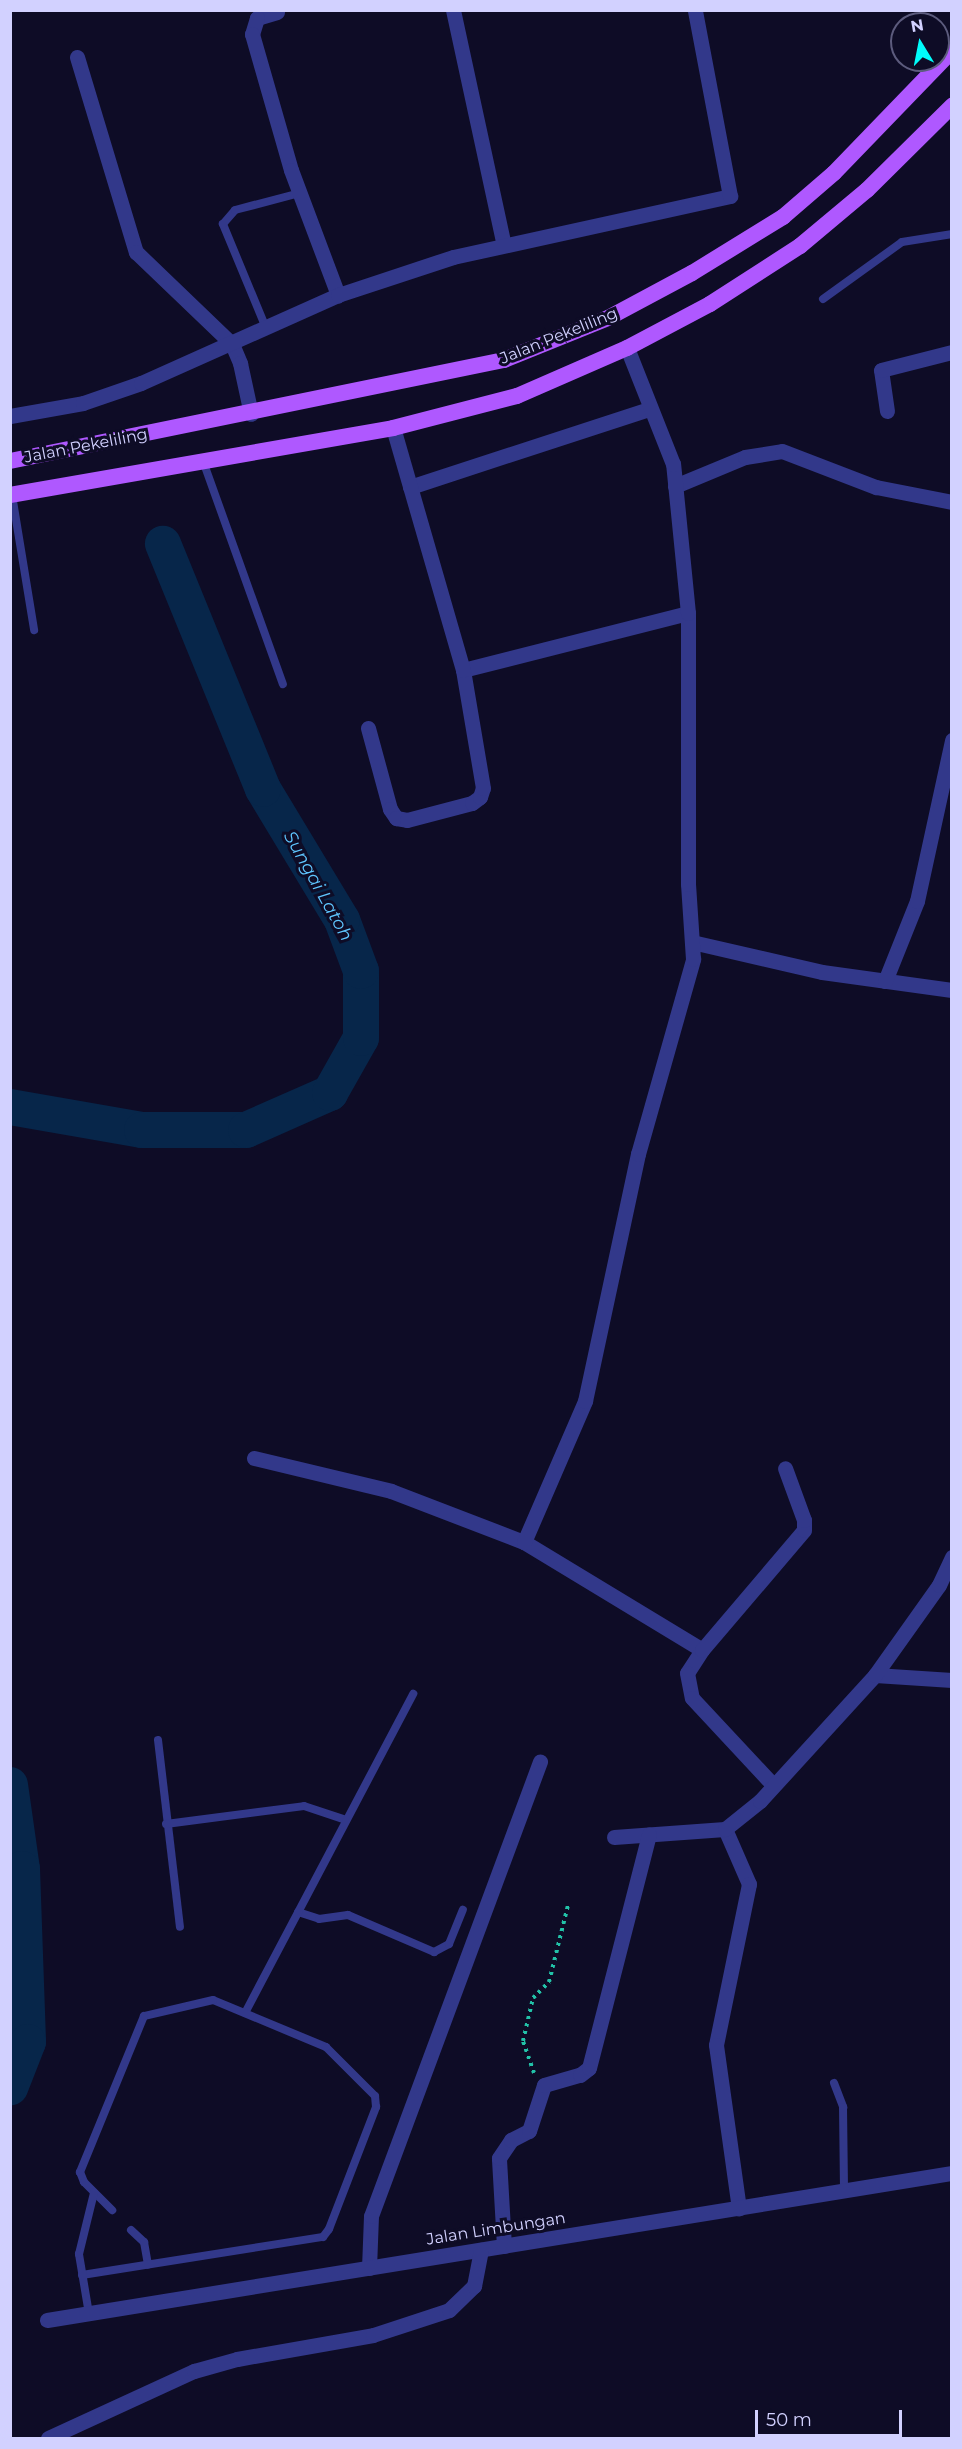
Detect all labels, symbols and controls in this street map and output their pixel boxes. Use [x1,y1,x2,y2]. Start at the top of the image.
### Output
north arrow [890,12,950,72]
text: N [909,15,925,36]
street label: Jalan Pekeliling [497,304,621,368]
street label: Jalan Pekeliling [23,425,149,467]
water label: Sungai Latoh [279,827,357,945]
street label: Jalan Limbungan [425,2209,567,2249]
scale bar [758,2398,905,2436]
text: 50 m [766,2409,812,2431]

